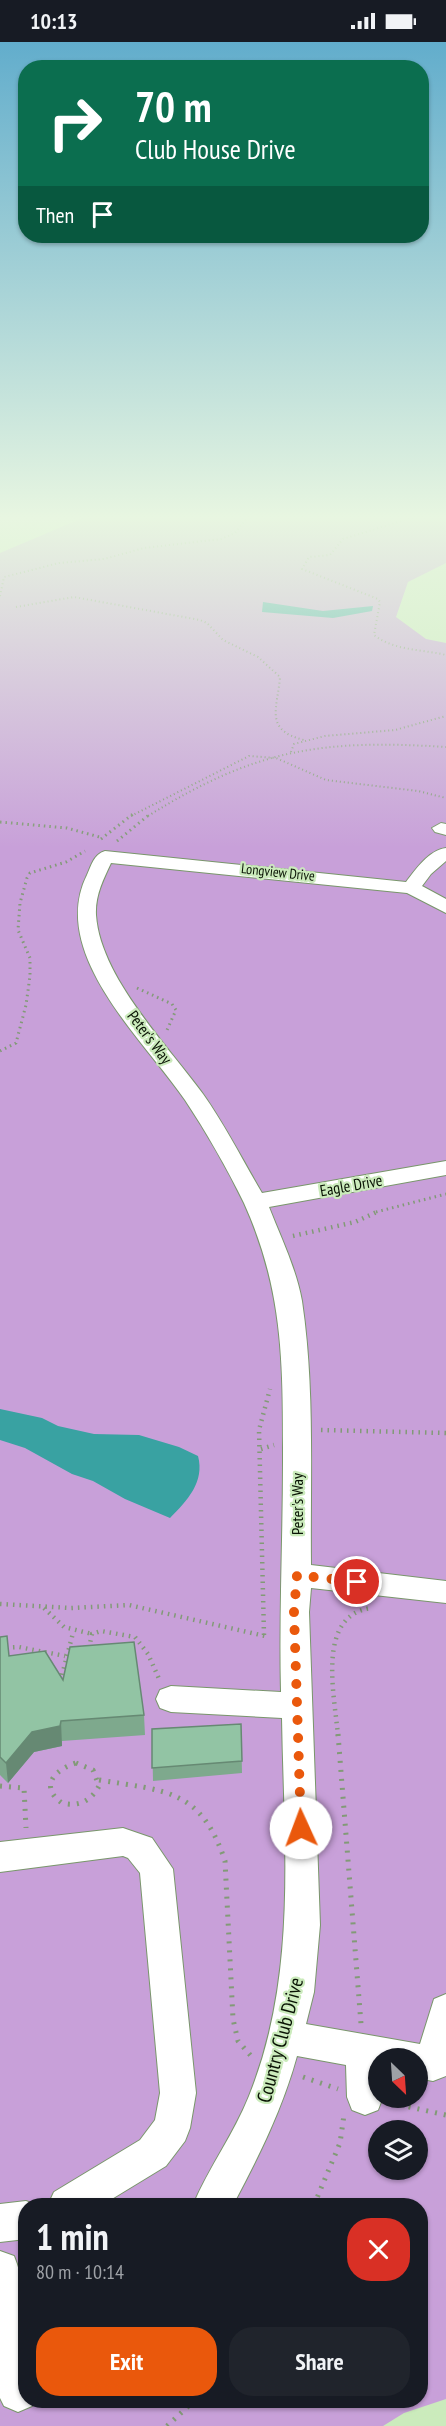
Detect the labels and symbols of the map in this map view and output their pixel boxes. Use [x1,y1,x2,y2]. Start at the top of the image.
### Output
street label: Longview Drive [240,859,316,885]
street label: Peter's Way [123,1006,177,1068]
street label: Eagle Drive [318,1170,384,1200]
street label: Peter's Way [287,1473,307,1535]
pin [331,1556,382,1607]
position arrow [269,1796,333,1860]
street label: Country Club Drive [251,1975,309,2105]
north arrow [368,2048,428,2108]

